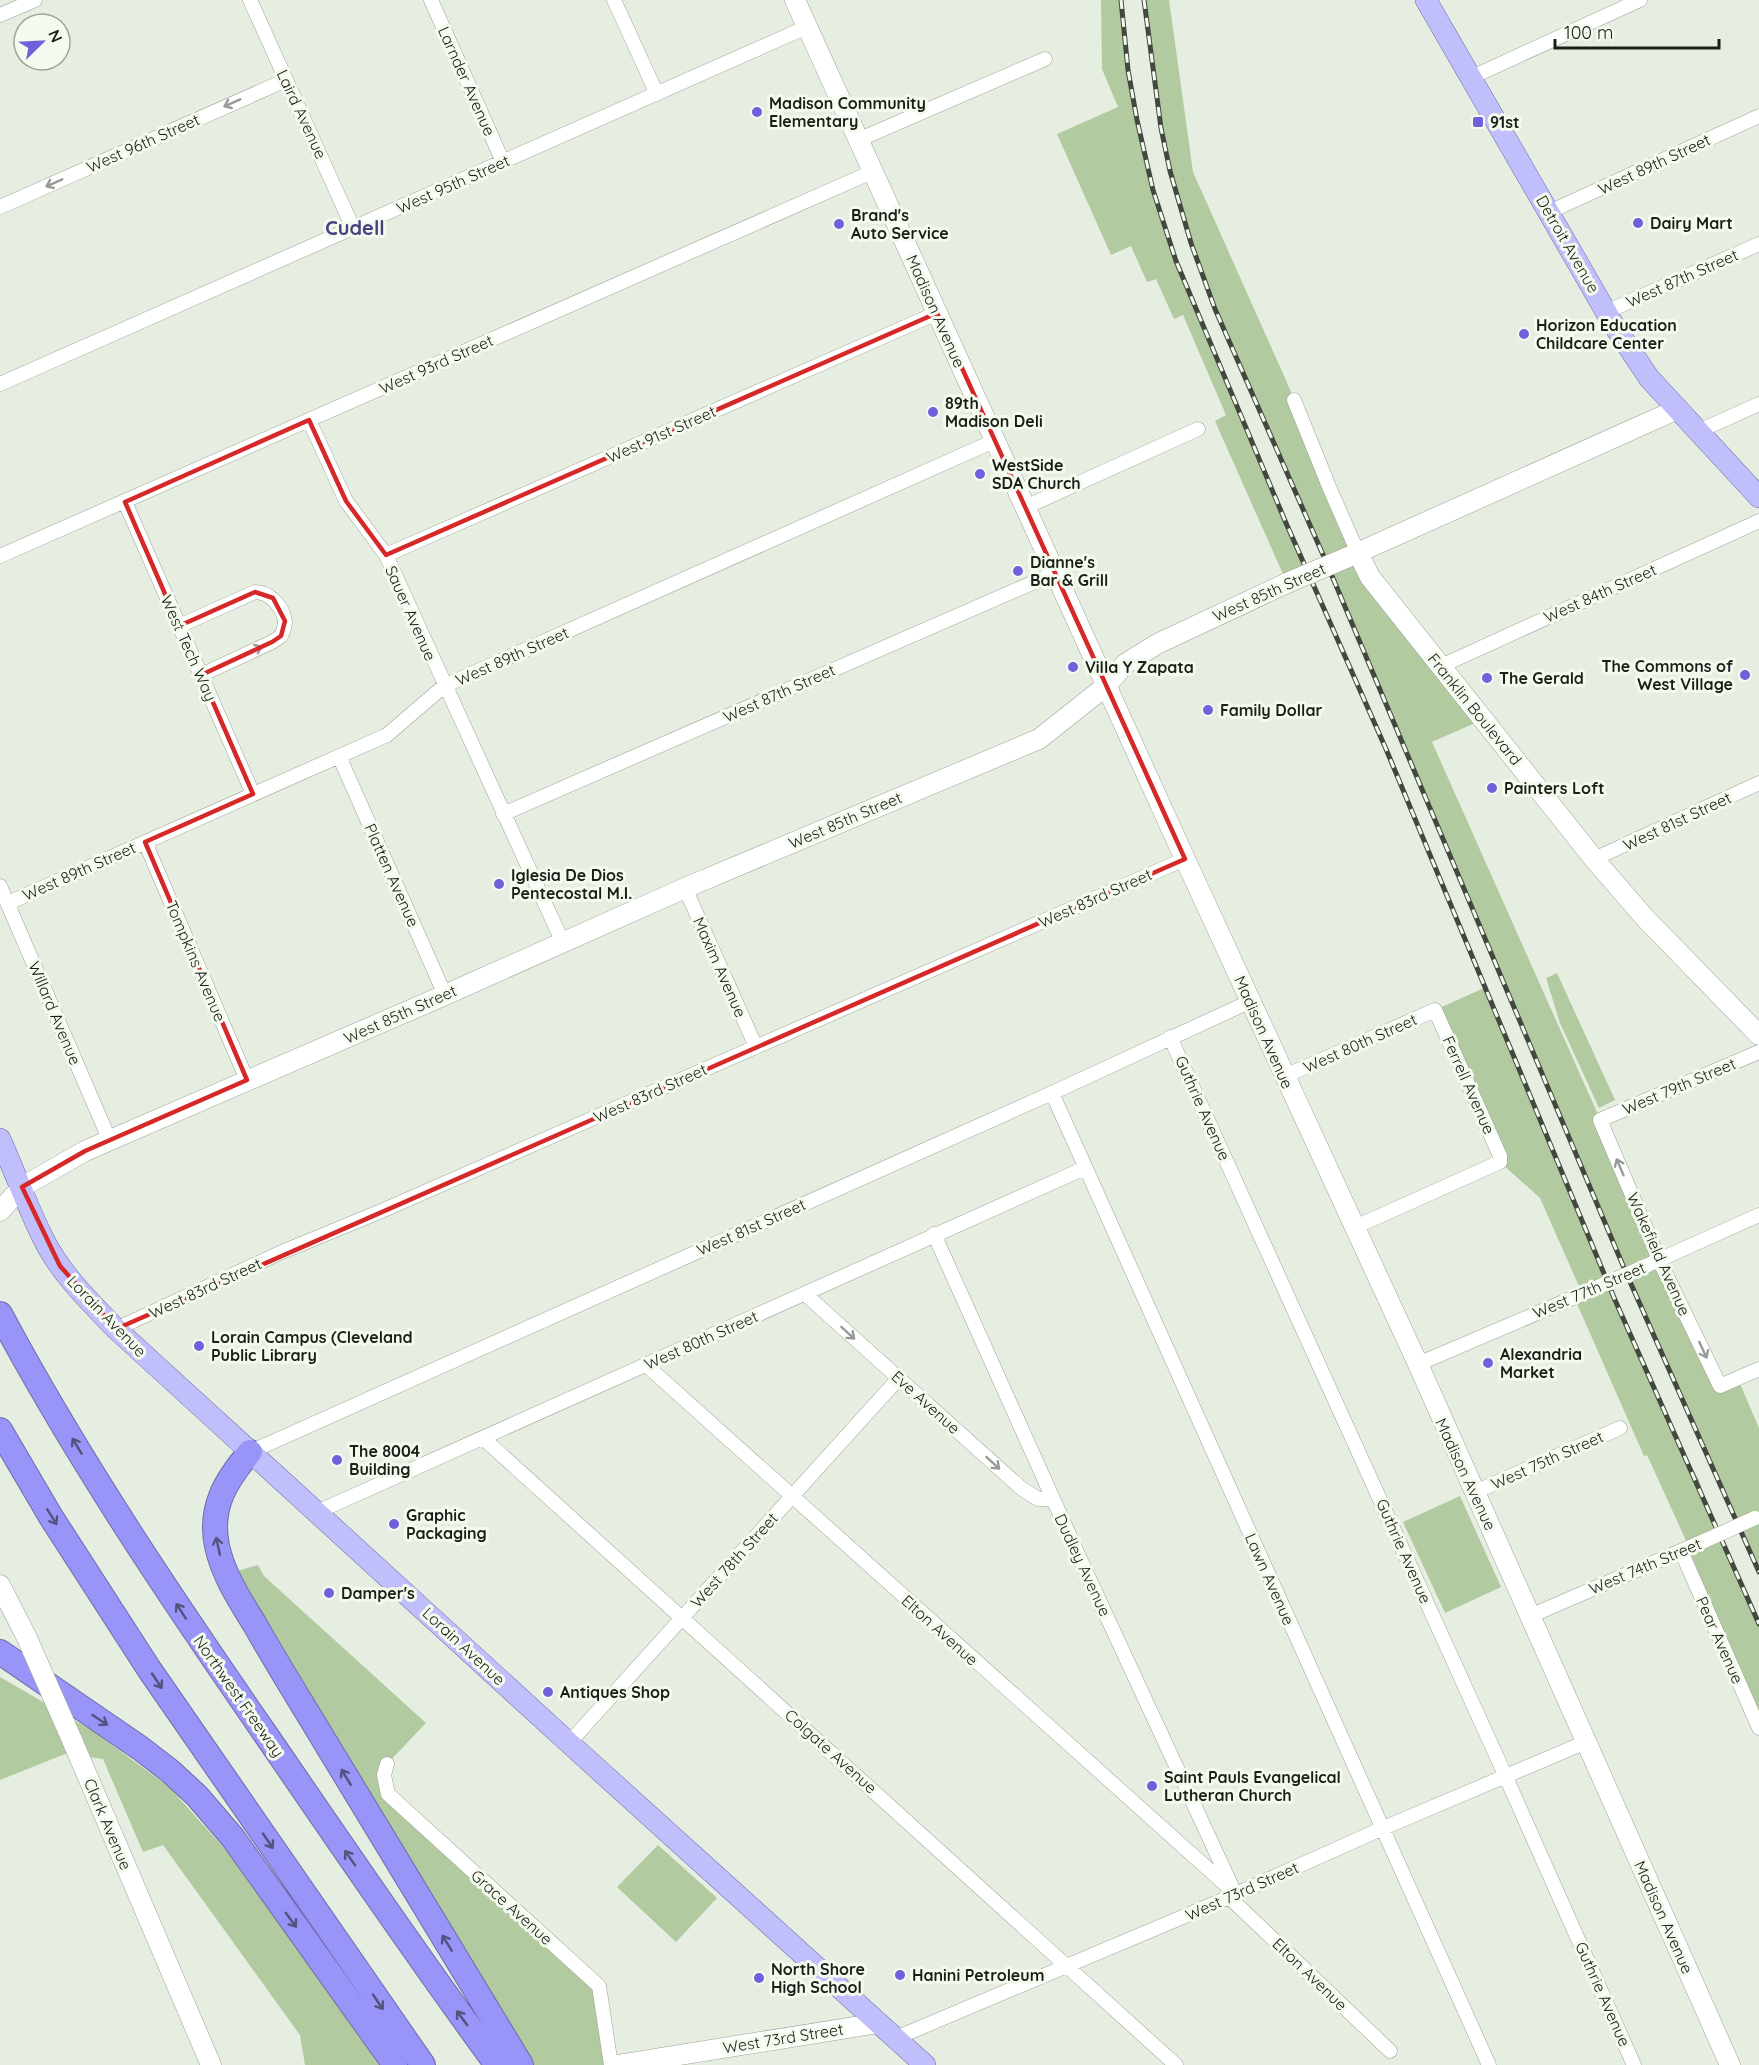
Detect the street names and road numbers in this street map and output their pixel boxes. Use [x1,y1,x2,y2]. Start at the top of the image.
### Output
street label: Larnder Avenue [434,23,500,139]
street label: Laird Avenue [273,66,331,162]
street label: West 96th Street [83,109,203,177]
street label: West 89th Street [1595,129,1713,199]
street label: West 95th Street [393,150,513,218]
street label: Detroit Avenue [1532,192,1604,296]
street label: West 87th Street [1623,244,1741,312]
street label: Madison Avenue [902,251,970,371]
street label: West 93rd Street [376,330,496,398]
street label: West 91st Street [603,401,719,467]
street label: West 85th Street [1209,558,1329,626]
street label: West 84th Street [1541,559,1659,627]
street label: Sauer Avenue [381,562,441,664]
street label: West Tech Way [157,592,221,704]
street label: West 89th Street [452,622,572,690]
street label: Franklin Boulevard [1424,649,1526,769]
street label: West 87th Street [720,659,838,727]
street label: West 85th Street [785,787,905,853]
street label: West 81st Street [1620,787,1734,855]
street label: Platten Avenue [360,820,424,930]
street label: West 89th Street [19,837,139,905]
street label: West 83rd Street [1035,864,1155,932]
street label: Tompkins Avenue [161,897,231,1025]
street label: Maxim Avenue [689,914,751,1020]
street label: Willard Avenue [24,958,86,1068]
street label: Madison Avenue [1230,972,1298,1092]
street label: West 85th Street [340,980,460,1048]
street label: West 80th Street [1300,1009,1420,1077]
street label: Ferrell Avenue [1438,1033,1500,1137]
street label: Guthrie Avenue [1171,1053,1235,1163]
street label: West 79th Street [1619,1053,1739,1119]
street label: West 83rd Street [590,1059,710,1127]
street label: Wakefield Avenue [1623,1189,1695,1319]
street label: West 81st Street [693,1194,809,1260]
street label: West 83rd Street [145,1253,265,1323]
street label: West 77th Street [1530,1257,1648,1323]
street label: Lorain Avenue [63,1271,151,1361]
street label: West 80th Street [641,1306,761,1374]
street label: Eve Avenue [888,1366,964,1438]
street label: Madison Avenue [1431,1415,1501,1533]
street label: West 75th Street [1488,1426,1606,1494]
street label: Guthrie Avenue [1372,1496,1436,1606]
street label: West 78th Street [686,1508,782,1612]
street label: Dudley Avenue [1050,1510,1116,1620]
street label: Lawn Avenue [1241,1530,1299,1628]
street label: West 74th Street [1586,1533,1704,1599]
street label: Elton Avenue [898,1590,982,1670]
street label: Pear Avenue [1692,1593,1748,1687]
street label: Lorain Avenue [419,1603,509,1689]
street label: Northwest Freeway [189,1631,289,1761]
street label: Colgate Avenue [781,1705,881,1797]
street label: Clark Avenue [80,1775,136,1873]
street label: West 73rd Street [1182,1857,1302,1925]
street label: Madison Avenue [1630,1857,1698,1977]
street label: Grace Avenue [467,1865,557,1949]
street label: Elton Avenue [1268,1933,1352,2015]
street label: Guthrie Avenue [1571,1939,1635,2049]
street label: West 73rd Street [721,2019,845,2057]

